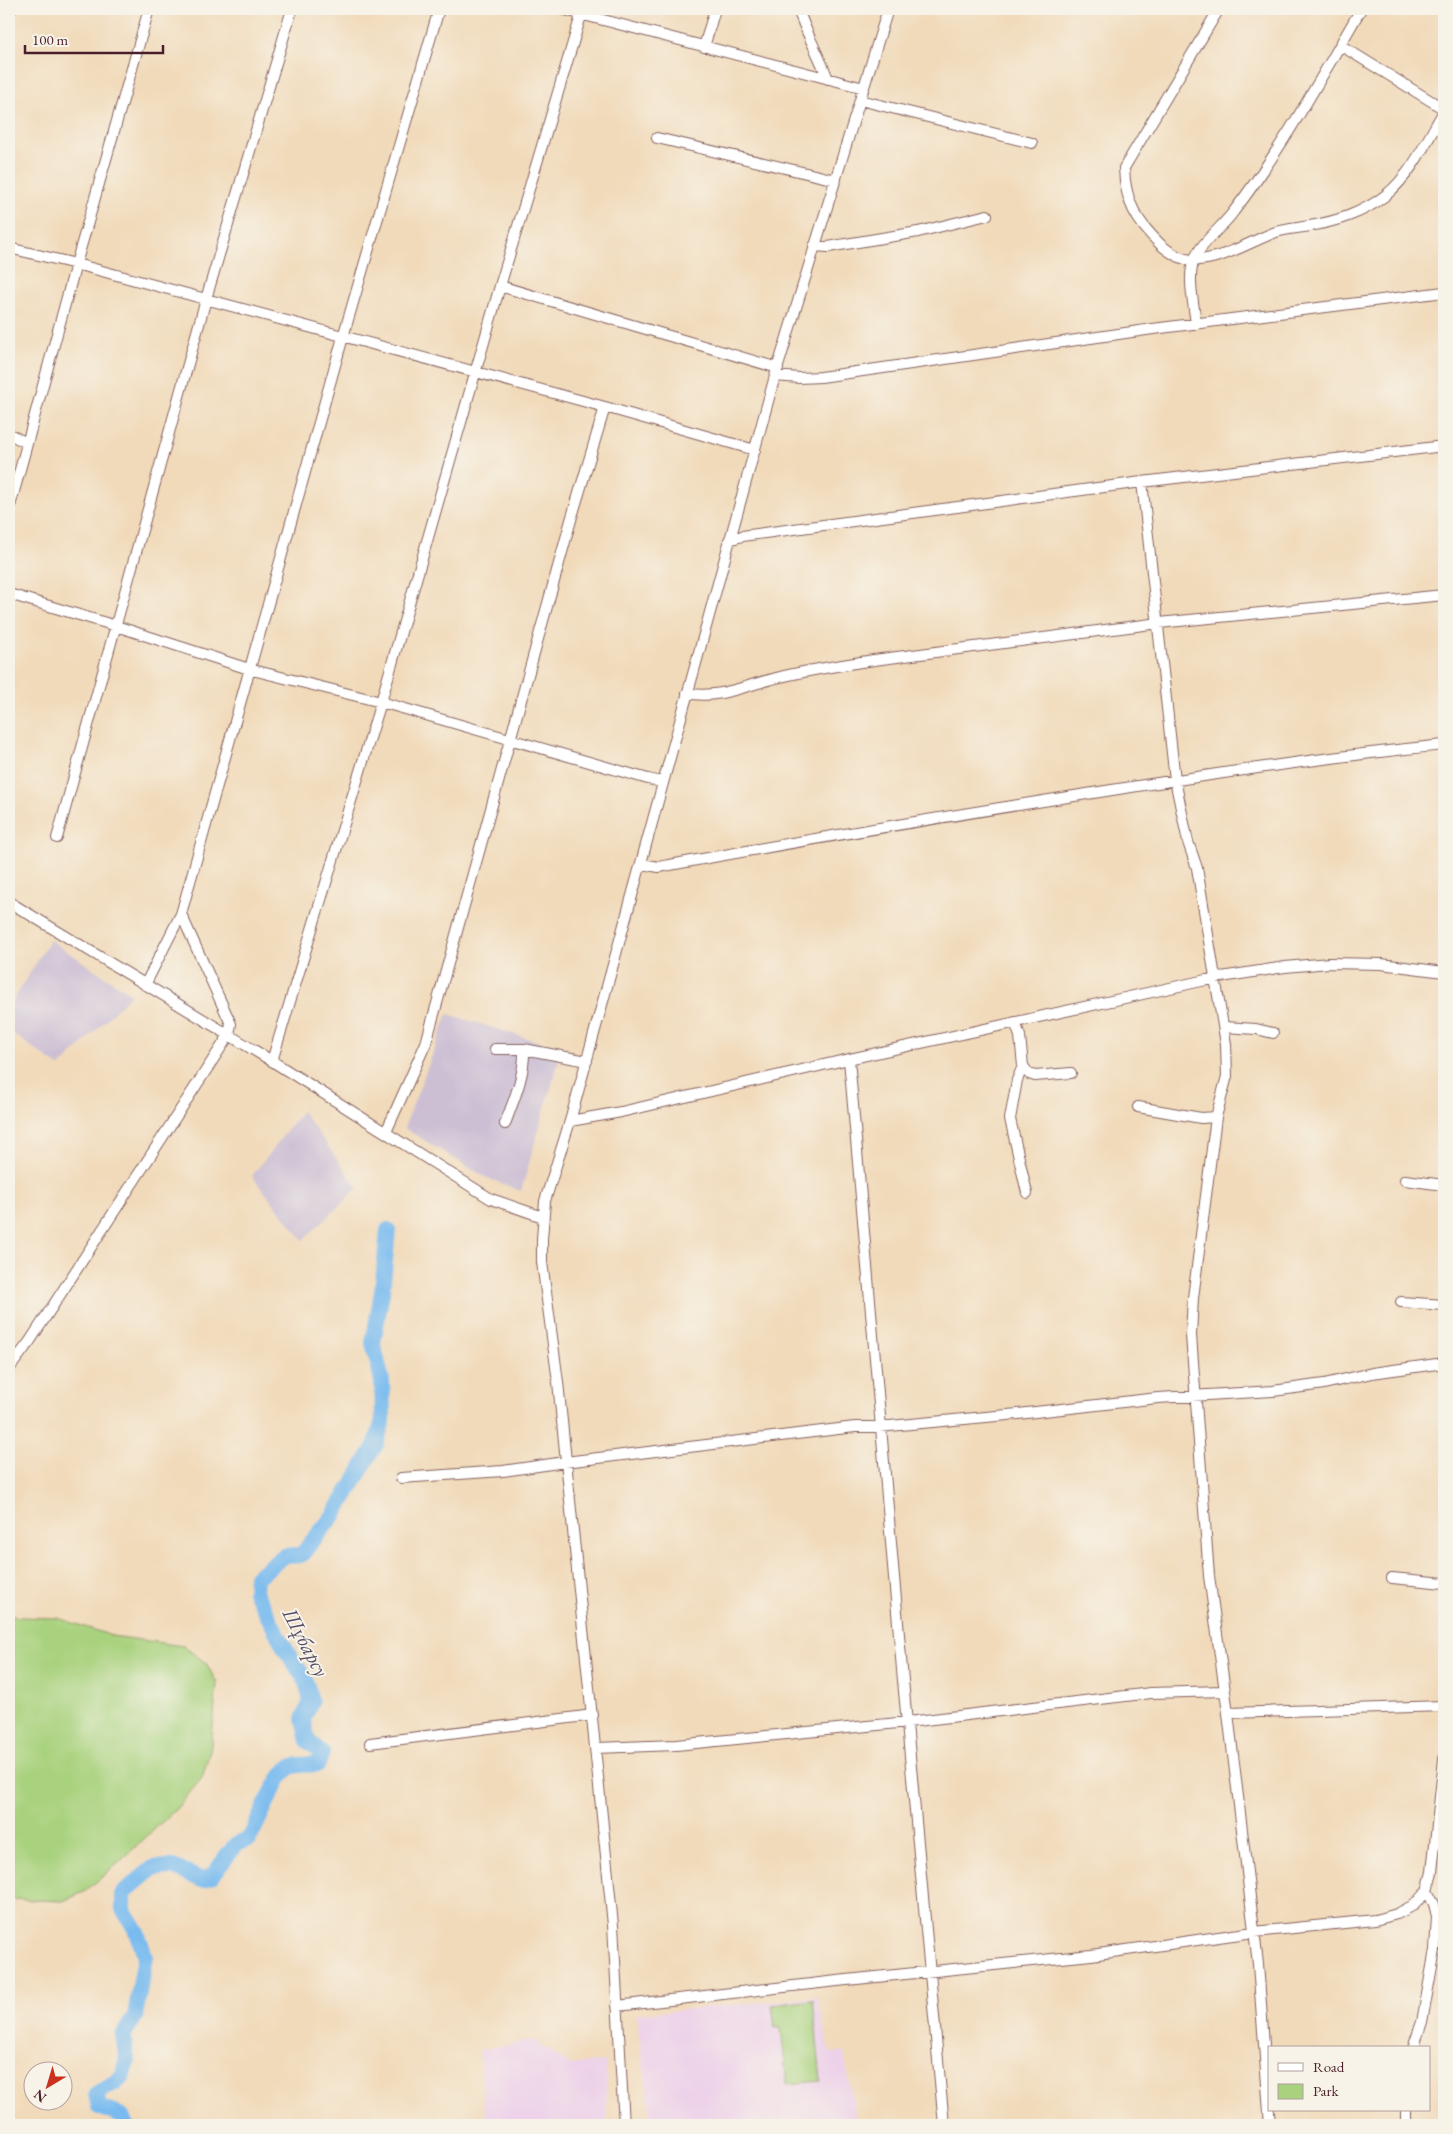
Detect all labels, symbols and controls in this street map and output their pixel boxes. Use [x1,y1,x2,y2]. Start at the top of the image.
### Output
scale bar [25,22,162,54]
text: 100 m [32,30,69,49]
water label: Шұбарсу [276,1602,336,1681]
legend [1268,2046,1430,2112]
text: Road [1313,2057,1345,2076]
north arrow [22,2062,72,2112]
text: Park [1313,2081,1340,2100]
text: N [29,2085,50,2107]

